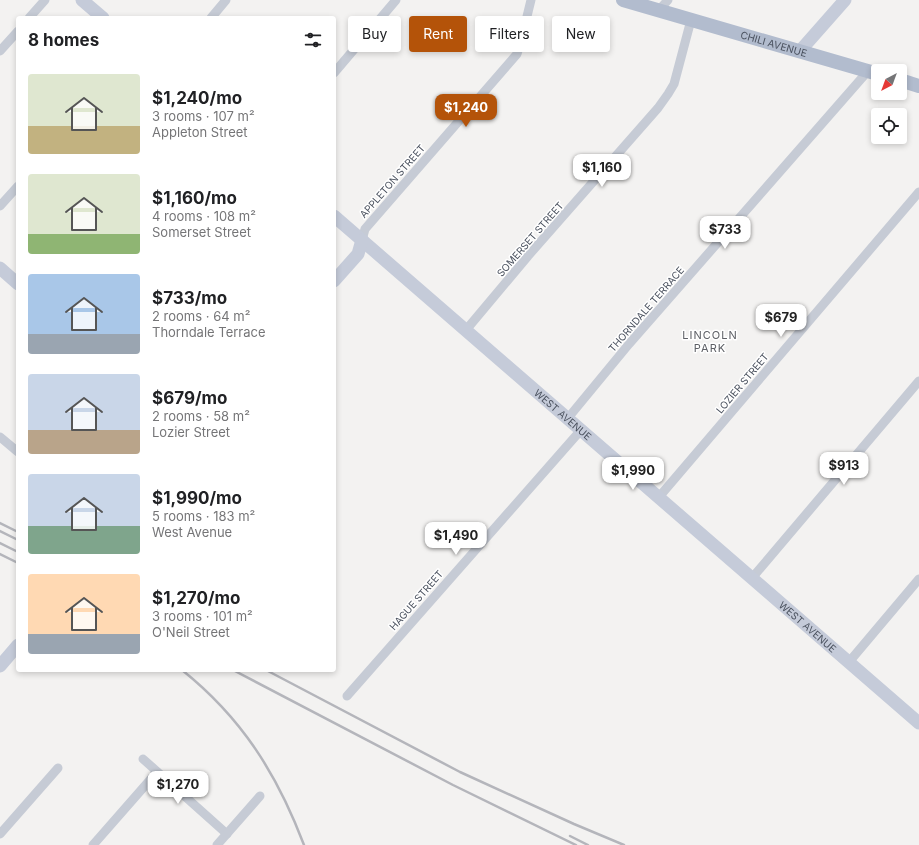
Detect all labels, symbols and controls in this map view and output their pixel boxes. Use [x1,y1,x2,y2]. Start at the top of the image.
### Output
chip: Buy [348,16,401,52]
chip: Rent [409,16,467,52]
chip: Filters [475,16,544,52]
chip: New [552,16,610,52]
street label: CHILI AVENUE [739,28,808,59]
icon: filters [302,29,324,51]
text: 8 homes [28,30,99,50]
north arrow [871,64,907,100]
map controls [871,64,907,144]
text: $1,240/mo [152,88,242,108]
icon: home [60,90,108,138]
pin: $1,240 [433,94,499,128]
text: $1,240 [444,99,488,115]
text: 3 rooms · 107 m² [152,108,255,124]
button: locate [871,108,907,144]
text: Appleton Street [152,124,248,140]
street label: APPLETON STREET [357,142,427,220]
pin: $1,160 [569,154,635,188]
text: $1,160 [582,159,622,175]
text: $1,160/mo [152,188,237,208]
icon: home [60,190,108,238]
street label: SOMERSET STREET [494,199,566,279]
text: 4 rooms · 108 m² [152,208,256,224]
pin: $733 [701,216,749,250]
text: $733 [709,221,741,237]
text: Somerset Street [152,224,251,240]
street label: THORNDALE TERRACE [606,264,686,354]
text: $733/mo [152,288,227,308]
icon: home [60,290,108,338]
pin: $679 [757,304,805,338]
text: 2 rooms · 64 m² [152,308,250,324]
text: $679 [765,309,797,325]
text: Thorndale Terrace [152,324,266,340]
district label: LINCOLN PARK [682,328,738,355]
street label: LOZIER STREET [713,350,771,416]
street label: WEST AVENUE [532,386,594,442]
text: $679/mo [152,388,227,408]
icon: home [60,390,108,438]
text: 2 rooms · 58 m² [152,408,250,424]
text: Lozier Street [152,424,230,440]
pin: $913 [820,452,868,486]
pin: $1,990 [600,457,666,491]
text: $913 [829,457,859,473]
text: $1,990 [611,462,655,478]
text: $1,990/mo [152,488,242,508]
icon: home [60,490,108,538]
text: 5 rooms · 183 m² [152,508,255,524]
pin: $1,490 [423,522,489,556]
text: West Avenue [152,524,232,540]
text: $1,490 [434,527,478,543]
street label: HAGUE STREET [387,568,445,632]
text: $1,270/mo [152,588,240,608]
icon: home [60,590,108,638]
street label: WEST AVENUE [777,599,839,655]
text: 3 rooms · 101 m² [152,608,253,624]
text: O'Neil Street [152,624,230,640]
pin: $1,270 [145,771,211,805]
text: $1,270 [157,776,199,792]

